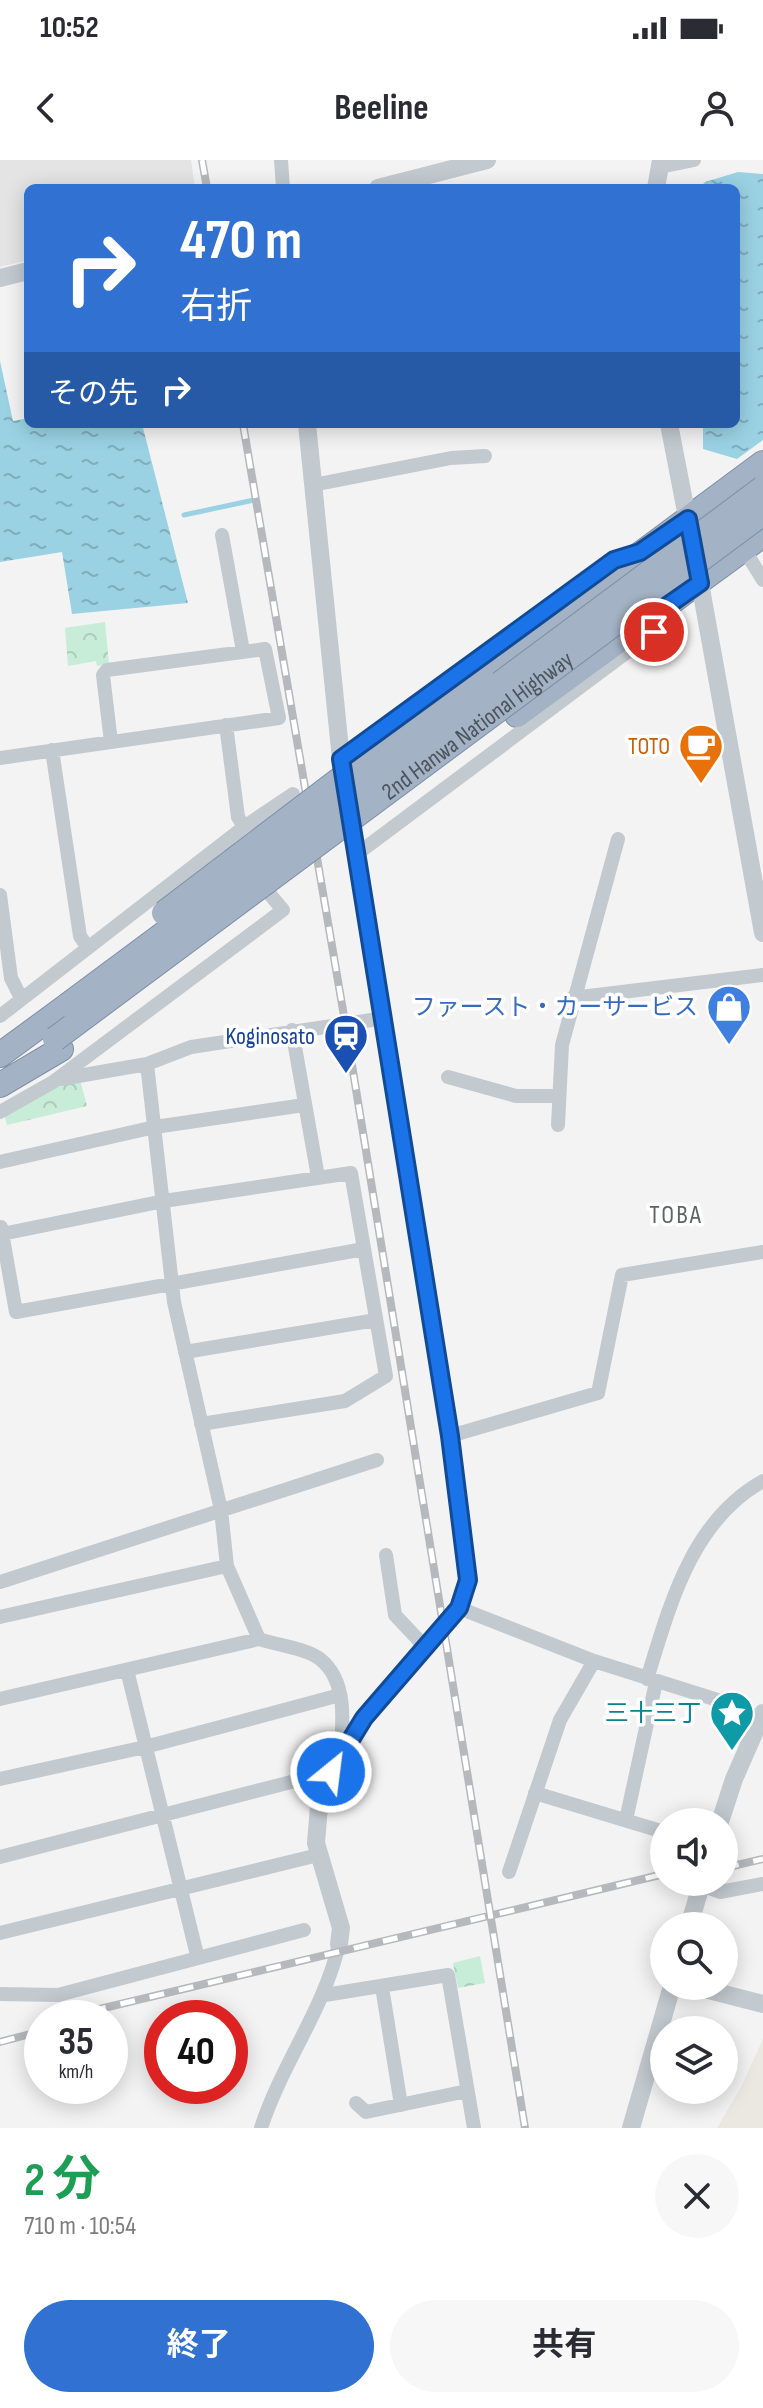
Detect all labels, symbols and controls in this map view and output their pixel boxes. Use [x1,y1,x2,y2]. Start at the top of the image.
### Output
text: 10:52 [40,10,99,46]
icon: back [24,86,68,130]
icon: person [695,86,739,130]
text: Beeline [334,87,429,130]
text: 470 m [180,208,302,275]
icon: right [48,216,152,320]
text: 右折 [180,286,252,329]
icon: right [154,368,198,412]
text: その先 [48,376,138,412]
pin [620,598,688,666]
icon: arrive [632,610,676,654]
street label: 2nd Hanwa National Highway [376,645,579,806]
cafe icon: TOTO [677,722,725,785]
place label: TOTO [628,732,670,761]
shop icon: ファースト・カーサービス [705,983,753,1046]
place label: ファースト・カーサービス [412,993,698,1022]
station icon: Koginosato [322,1012,370,1075]
place label: Koginosato [226,1022,315,1051]
district label: TOBA [649,1200,703,1231]
place icon: 三十三丁 [708,1689,756,1752]
place label: 三十三丁 [605,1699,701,1728]
position arrow [289,1730,373,1814]
map controls [650,1808,738,2104]
button: sound [650,1808,738,1896]
button: search [650,1912,738,2000]
speed limit sign: 40 [144,2000,248,2104]
button: layers [650,2016,738,2104]
text: 35 [58,2018,94,2066]
text: km/h [59,2060,93,2084]
text: 2 分 [24,2152,101,2209]
button: close [655,2154,739,2238]
text: 710 m · 10:54 [24,2211,136,2242]
button: 終了 [24,2300,374,2392]
button: 共有 [390,2300,739,2392]

